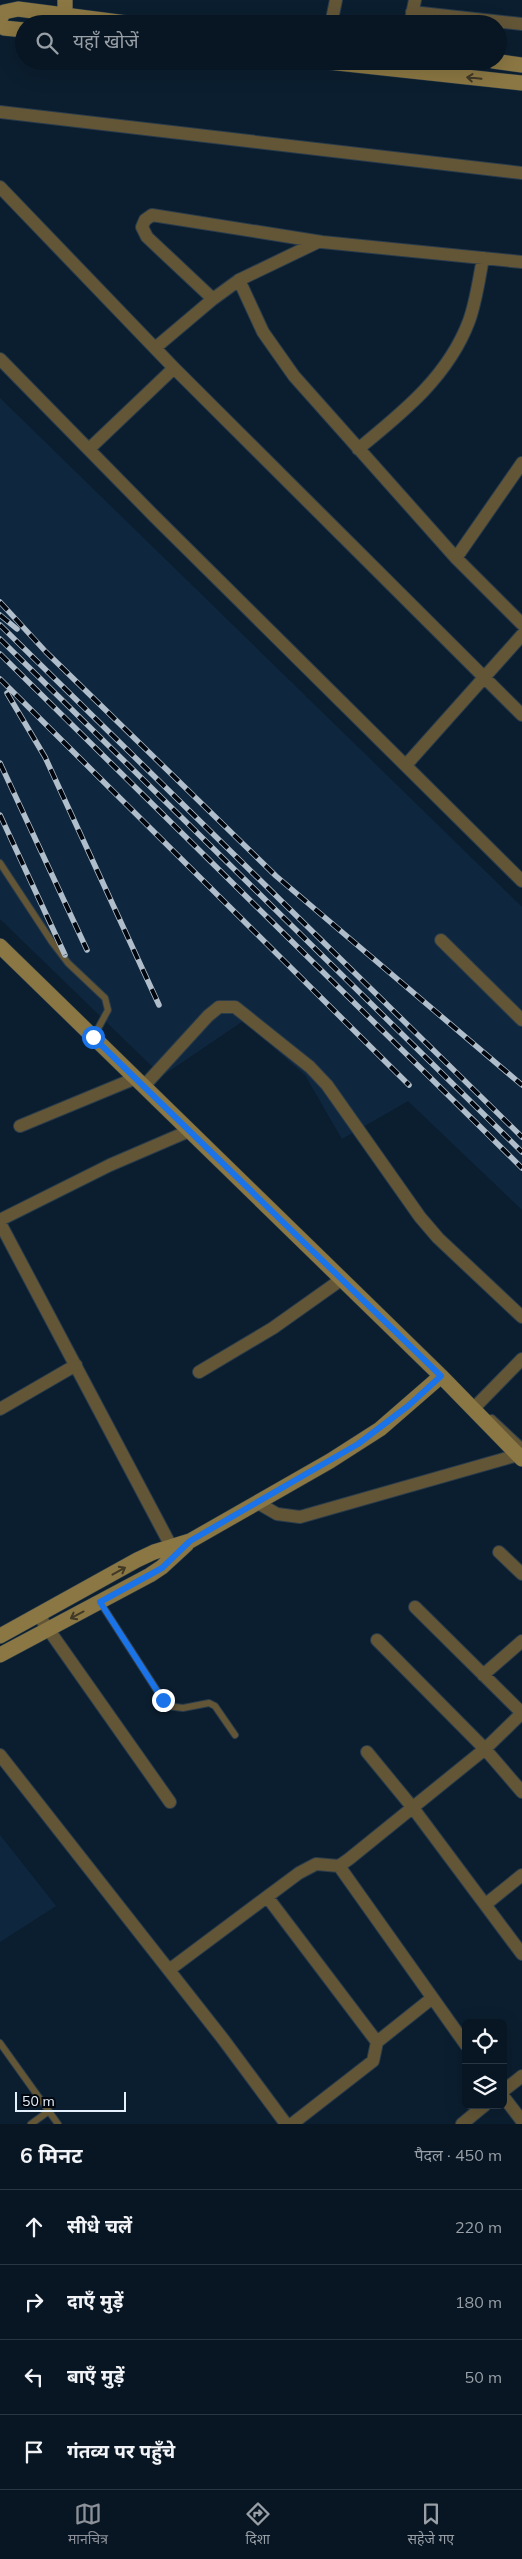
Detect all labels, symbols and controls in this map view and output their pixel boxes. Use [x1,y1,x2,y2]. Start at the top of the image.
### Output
search box [15,15,507,70]
icon: search [33,29,61,57]
text: यहाँ खोजें [73,29,139,53]
one-way arrow [466,73,482,83]
route start [82,1026,105,1049]
one-way arrow [112,1565,126,1575]
one-way arrow [70,1610,84,1620]
route end [152,1689,175,1712]
map controls [462,2019,507,2109]
button: locate [462,2019,507,2064]
button: layers [462,2064,507,2109]
scale bar [15,2089,126,2112]
text: 50 m [22,2092,55,2110]
text: 6 मिनट [20,2142,82,2168]
text: पैदल · 450 m [414,2145,502,2165]
icon: ahead [20,2213,48,2241]
text: सीधे चलें [67,2214,132,2238]
text: 220 m [455,2217,502,2237]
icon: right [20,2288,48,2316]
text: दाएँ मुड़ें [67,2289,123,2313]
text: 180 m [455,2292,502,2312]
icon: left [20,2363,48,2391]
text: बाएँ मुड़ें [67,2364,124,2388]
text: 50 m [465,2367,502,2387]
icon: arrive [20,2438,48,2466]
text: गंतव्य पर पहुँचे [67,2439,175,2463]
tab: मानचित्र [68,2500,108,2550]
tab: दिशा [244,2500,272,2550]
tab: सहेजे गए [408,2500,454,2550]

